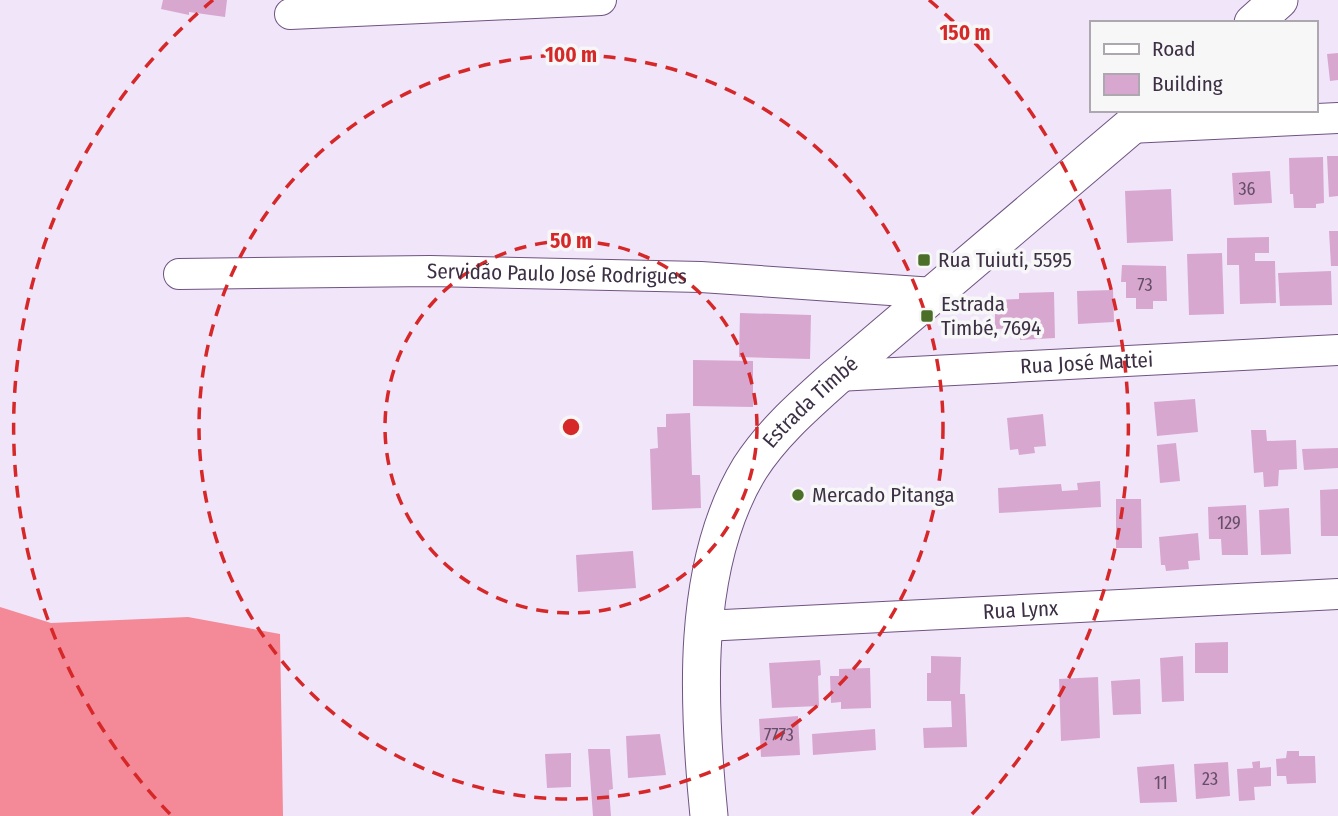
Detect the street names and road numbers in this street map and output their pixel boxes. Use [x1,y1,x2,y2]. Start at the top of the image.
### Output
street label: Servidão Paulo José Rodrigues [427,258,687,290]
street label: Rua José Mattei [1020,347,1154,379]
street label: Estrada Timbé [757,351,863,453]
street label: Rua Lynx [982,595,1060,625]

